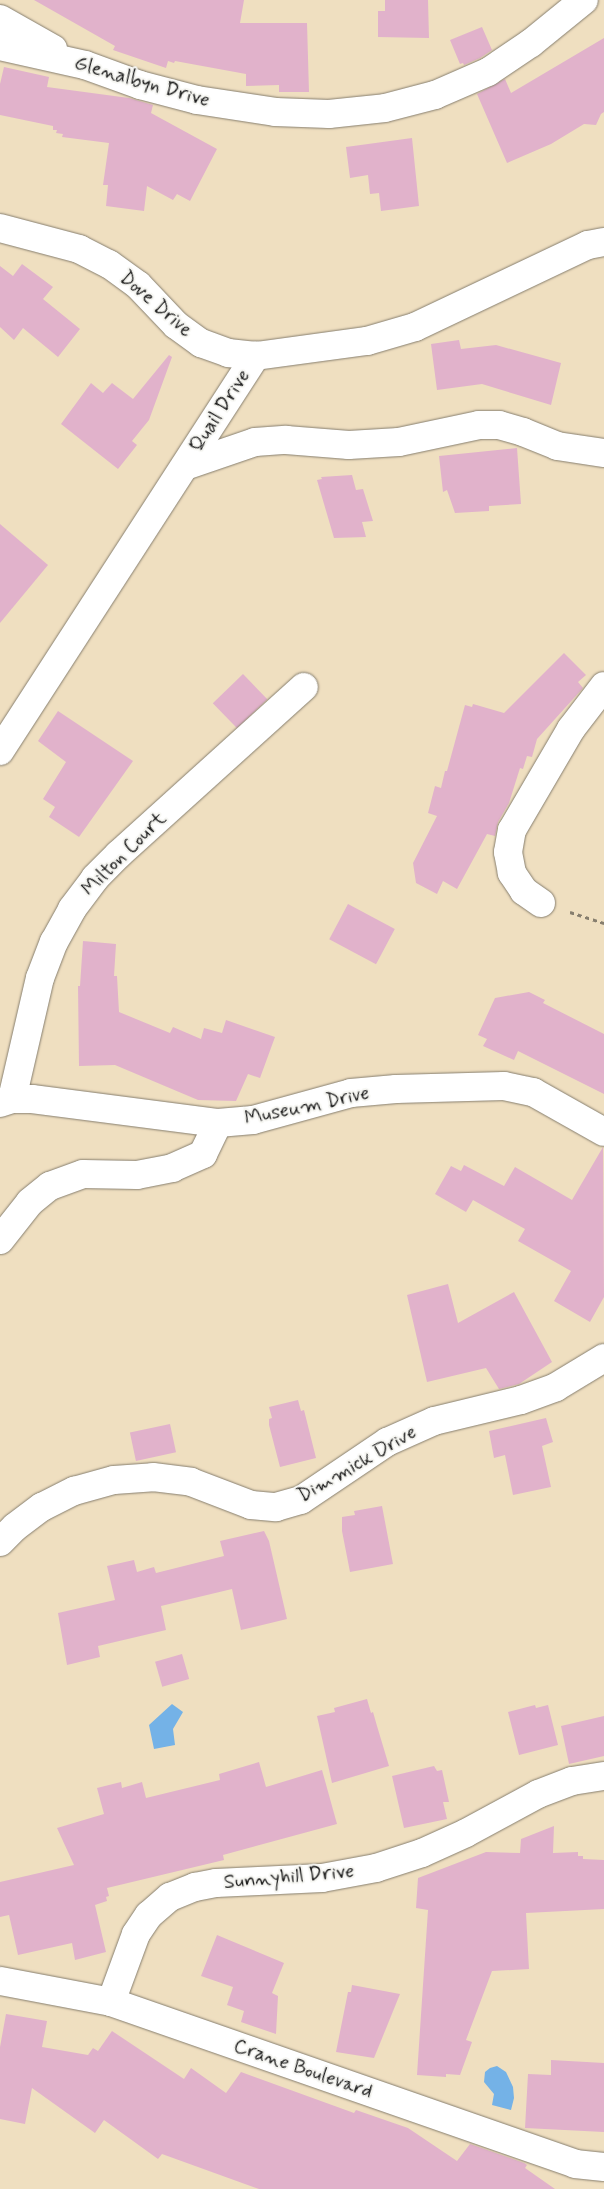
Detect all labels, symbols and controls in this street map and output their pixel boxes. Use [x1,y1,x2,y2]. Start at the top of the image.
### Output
street label: Glenalbyn Drive [72,51,212,113]
street label: Dove Drive [115,266,197,342]
street label: Quail Drive [185,366,255,456]
street label: Milton Court [78,808,170,900]
street label: Museum Drive [242,1081,372,1131]
street label: Dimmick Drive [294,1421,420,1507]
street label: Sunnyhill Drive [223,1859,355,1895]
street label: Crane Boulevard [232,2034,374,2104]

